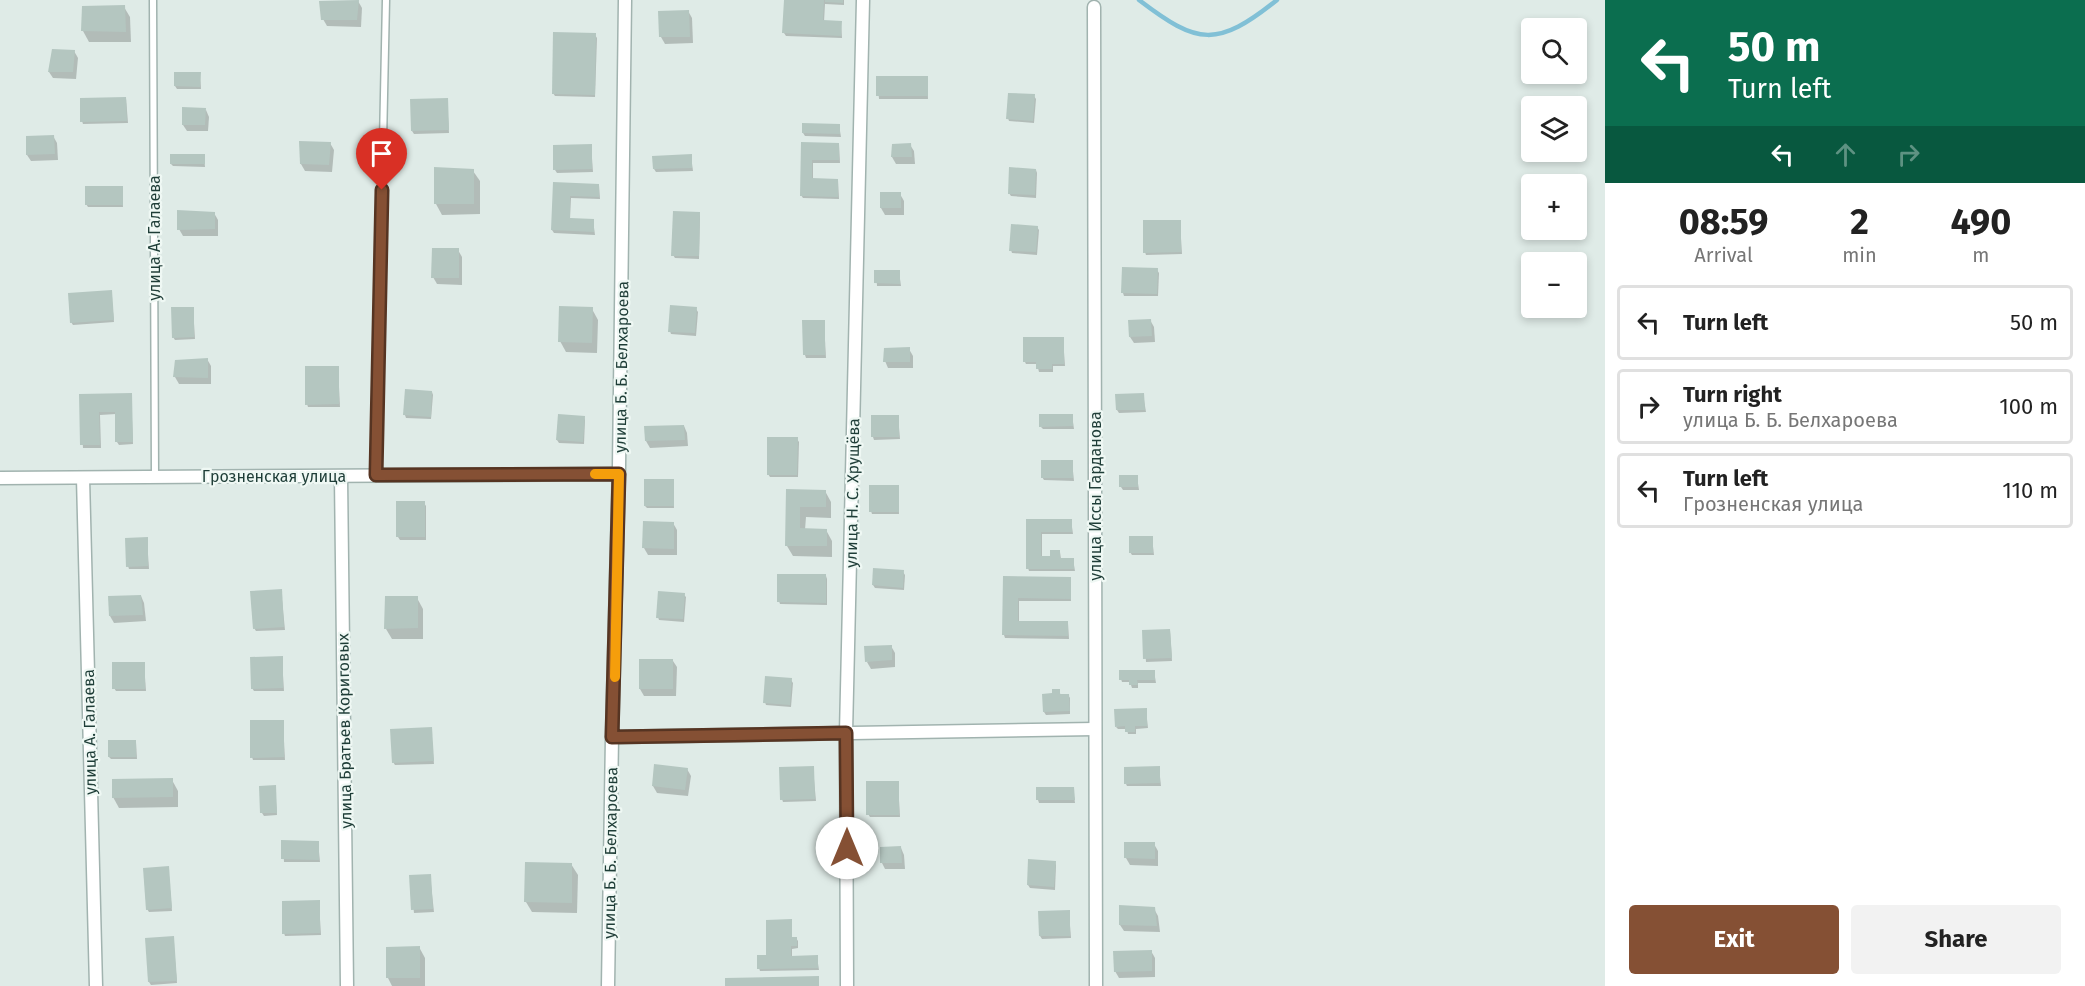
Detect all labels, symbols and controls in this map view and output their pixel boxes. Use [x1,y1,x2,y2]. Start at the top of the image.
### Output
map controls [1521,18,1587,318]
button: search [1521,18,1587,84]
text: 50 m [1728,22,1821,72]
icon: left [1629,24,1707,102]
text: Turn left [1728,73,1831,105]
button: layers [1521,96,1587,162]
pin [356,128,407,190]
icon: arrive [365,137,398,170]
icon: left [1766,138,1799,171]
icon: ahead [1829,138,1862,171]
icon: right [1892,138,1925,171]
button: + [1521,174,1587,240]
street label: улица А. Галаева [145,175,164,301]
text: 08:59 [1679,200,1769,244]
text: 2 [1850,200,1869,244]
text: 490 [1950,200,2011,244]
text: Arrival [1694,243,1753,267]
text: min [1842,243,1877,267]
text: m [1972,243,1989,267]
button: − [1521,252,1587,318]
street label: улица Б. Б. Белхароева [611,281,632,453]
icon: left [1632,306,1665,339]
text: Turn left [1683,309,1768,336]
text: 50 m [2010,309,2058,336]
text: Turn right [1683,381,1782,408]
icon: right [1632,390,1665,423]
text: 100 m [1999,393,2058,420]
text: улица Б. Б. Белхароева [1683,408,1898,432]
street label: улица Иссы Гарданова [1086,411,1105,581]
street label: улица Н. С. Хрущёва [842,418,863,568]
text: Turn left [1683,465,1768,492]
street label: Грозненская улица [202,467,346,486]
icon: left [1632,474,1665,507]
text: 110 m [2002,477,2058,504]
text: Грозненская улица [1683,492,1863,516]
street label: улица Братьев Кориговых [333,633,356,829]
street label: улица А. Галаева [79,669,100,795]
street label: улица Б. Б. Белхароева [600,767,621,939]
position arrow [815,816,879,880]
button: Exit [1629,905,1839,974]
button: Share [1851,905,2061,974]

